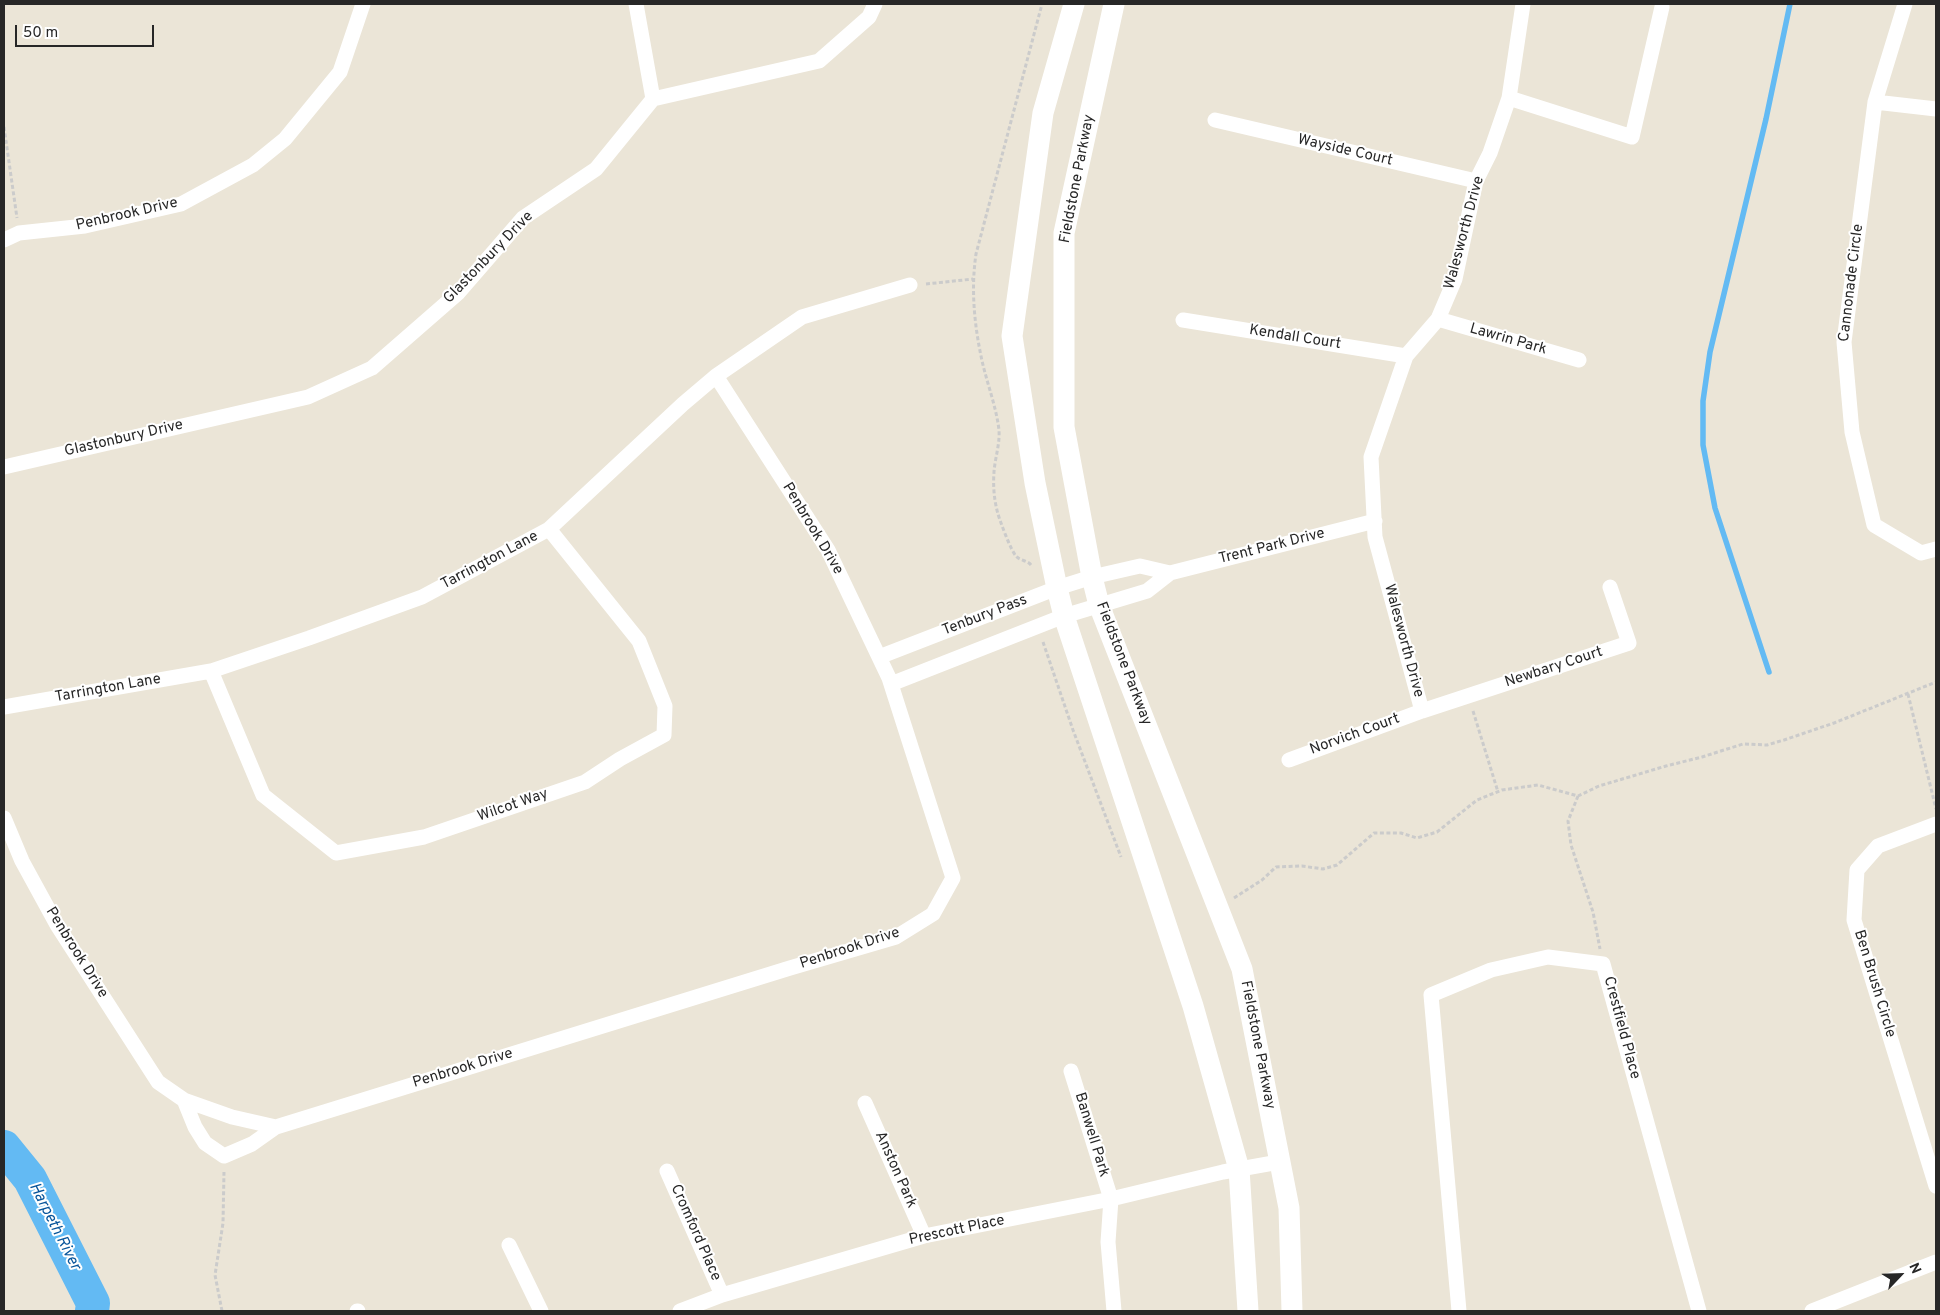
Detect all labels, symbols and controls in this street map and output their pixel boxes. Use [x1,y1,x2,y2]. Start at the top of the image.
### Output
scale bar [18,15,156,47]
text: 50 m [23,24,58,43]
street label: Fieldstone Parkway [1057,113,1099,245]
street label: Wayside Court [1296,131,1394,171]
street label: Walesworth Drive [1441,174,1489,292]
street label: Penbrook Drive [74,195,180,235]
street label: Glastonbury Drive [440,208,538,308]
street label: Cannonade Circle [1836,223,1868,343]
street label: Lawrin Park [1467,320,1549,360]
street label: Kendall Court [1248,322,1342,354]
street label: Glastonbury Drive [63,417,185,461]
street label: Penbrook Drive [778,480,846,578]
street label: Trent Park Drive [1217,525,1327,569]
street label: Tarrington Lane [438,528,542,594]
street label: Walesworth Drive [1379,582,1427,700]
street label: Tenbury Pass [940,592,1030,640]
street label: Fieldstone Parkway [1091,600,1155,728]
street label: Newbary Court [1503,644,1605,692]
street label: Tarrington Lane [54,671,162,707]
street label: Norvich Court [1308,710,1402,760]
street label: Wilcot Way [475,786,551,826]
street label: Penbrook Drive [41,904,111,1002]
street label: Penbrook Drive [798,924,902,974]
street label: Ben Brush Circle [1849,928,1899,1040]
street label: Crestfield Place [1599,975,1643,1081]
street label: Fieldstone Parkway [1236,979,1278,1111]
street label: Penbrook Drive [411,1045,515,1093]
street label: Banwell Park [1070,1091,1112,1179]
street label: Anston Park [870,1129,920,1211]
water label: Harpeth River [24,1180,84,1274]
street label: Cromford Place [666,1182,724,1284]
street label: Prescott Place [908,1212,1006,1250]
north arrow [1875,1250,1925,1300]
text: N [1904,1261,1924,1277]

